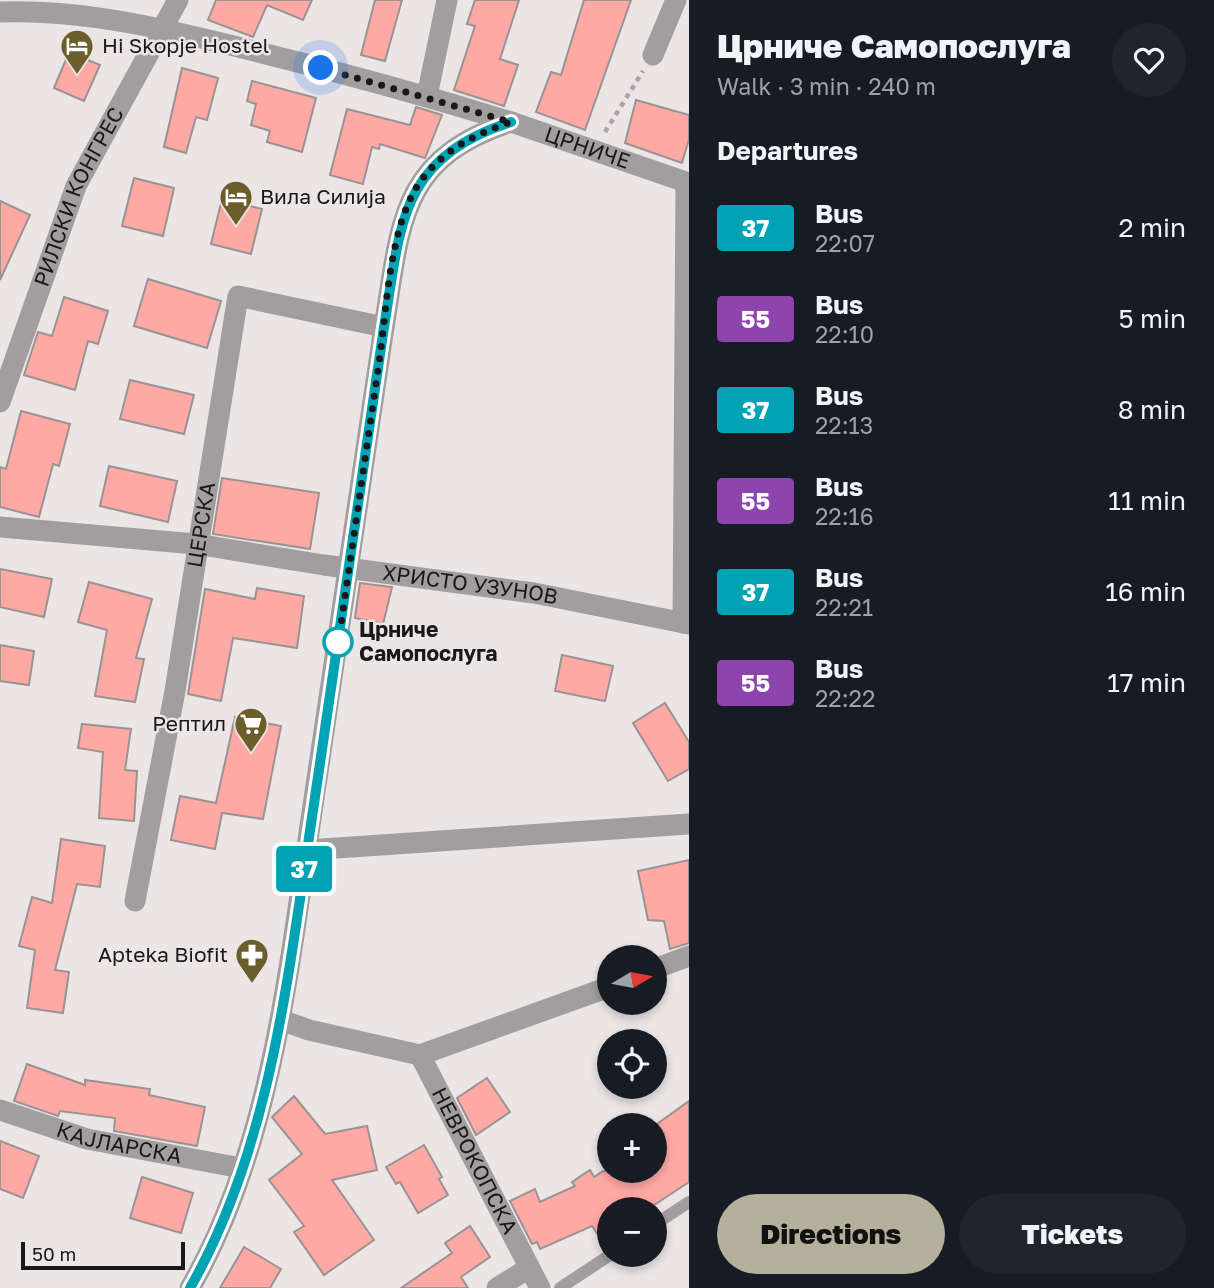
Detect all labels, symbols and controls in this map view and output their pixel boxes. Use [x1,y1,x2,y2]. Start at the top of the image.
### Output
button: heart [1112,23,1186,97]
text: Црниче Самопослуга [717,26,1071,65]
hotel icon: Hi Skopje Hostel [58,27,96,76]
place label: Hi Skopje Hostel [102,32,269,58]
your location [303,50,338,85]
text: Walk · 3 min · 240 m [717,72,936,100]
street label: РИЛСКИ КОНГРЕС [28,102,129,290]
street label: ЦРНИЧЕ [541,120,634,174]
text: Departures [717,135,858,166]
hotel icon: Вила Силија [217,178,255,227]
place label: Вила Силија [260,183,386,209]
text: Bus [815,198,863,229]
text: 2 min [1118,212,1186,243]
text: 37 [742,213,769,242]
text: 22:07 [815,229,875,257]
text: Bus [815,289,863,320]
text: 5 min [1118,303,1186,334]
text: 55 [741,304,770,333]
text: 22:10 [815,320,874,348]
text: Bus [815,380,863,411]
text: 8 min [1118,394,1186,425]
text: 37 [742,395,769,424]
text: 22:13 [815,411,873,439]
text: Bus [815,471,863,502]
street label: ЦЕРСКА [181,480,220,569]
text: 11 min [1108,485,1186,516]
text: 55 [741,486,770,515]
text: 22:16 [815,502,874,530]
street label: ХРИСТО УЗУНОВ [381,559,560,609]
text: Bus [815,562,863,593]
text: 16 min [1105,576,1186,607]
text: 37 [742,577,769,606]
text: 22:21 [815,593,873,621]
place label: Црниче Самопослуга [359,616,498,666]
marker: Црниче Самопослуга [323,627,353,657]
text: Bus [815,653,863,684]
text: 17 min [1107,667,1186,698]
text: 55 [741,668,770,697]
text: 22:22 [815,684,875,712]
supermarket icon: Рептил [232,705,270,754]
place label: Рептил [152,710,226,736]
line badge: 37 [272,846,336,892]
text: 37 [290,854,318,883]
pharmacy icon: Apteka Biofit [233,936,271,985]
place label: Apteka Biofit [98,941,228,967]
north arrow [597,945,667,1015]
map controls [597,945,667,1267]
button: locate [597,1029,667,1099]
street label: НЕВРОКОПСКА [427,1083,524,1238]
button: + [597,1113,667,1183]
street label: КАЈЛАРСКА [53,1116,184,1169]
button: Directions [717,1194,945,1274]
button: Tickets [959,1194,1186,1274]
button: − [597,1197,667,1267]
scale bar [21,1239,186,1271]
text: 50 m [32,1242,76,1265]

